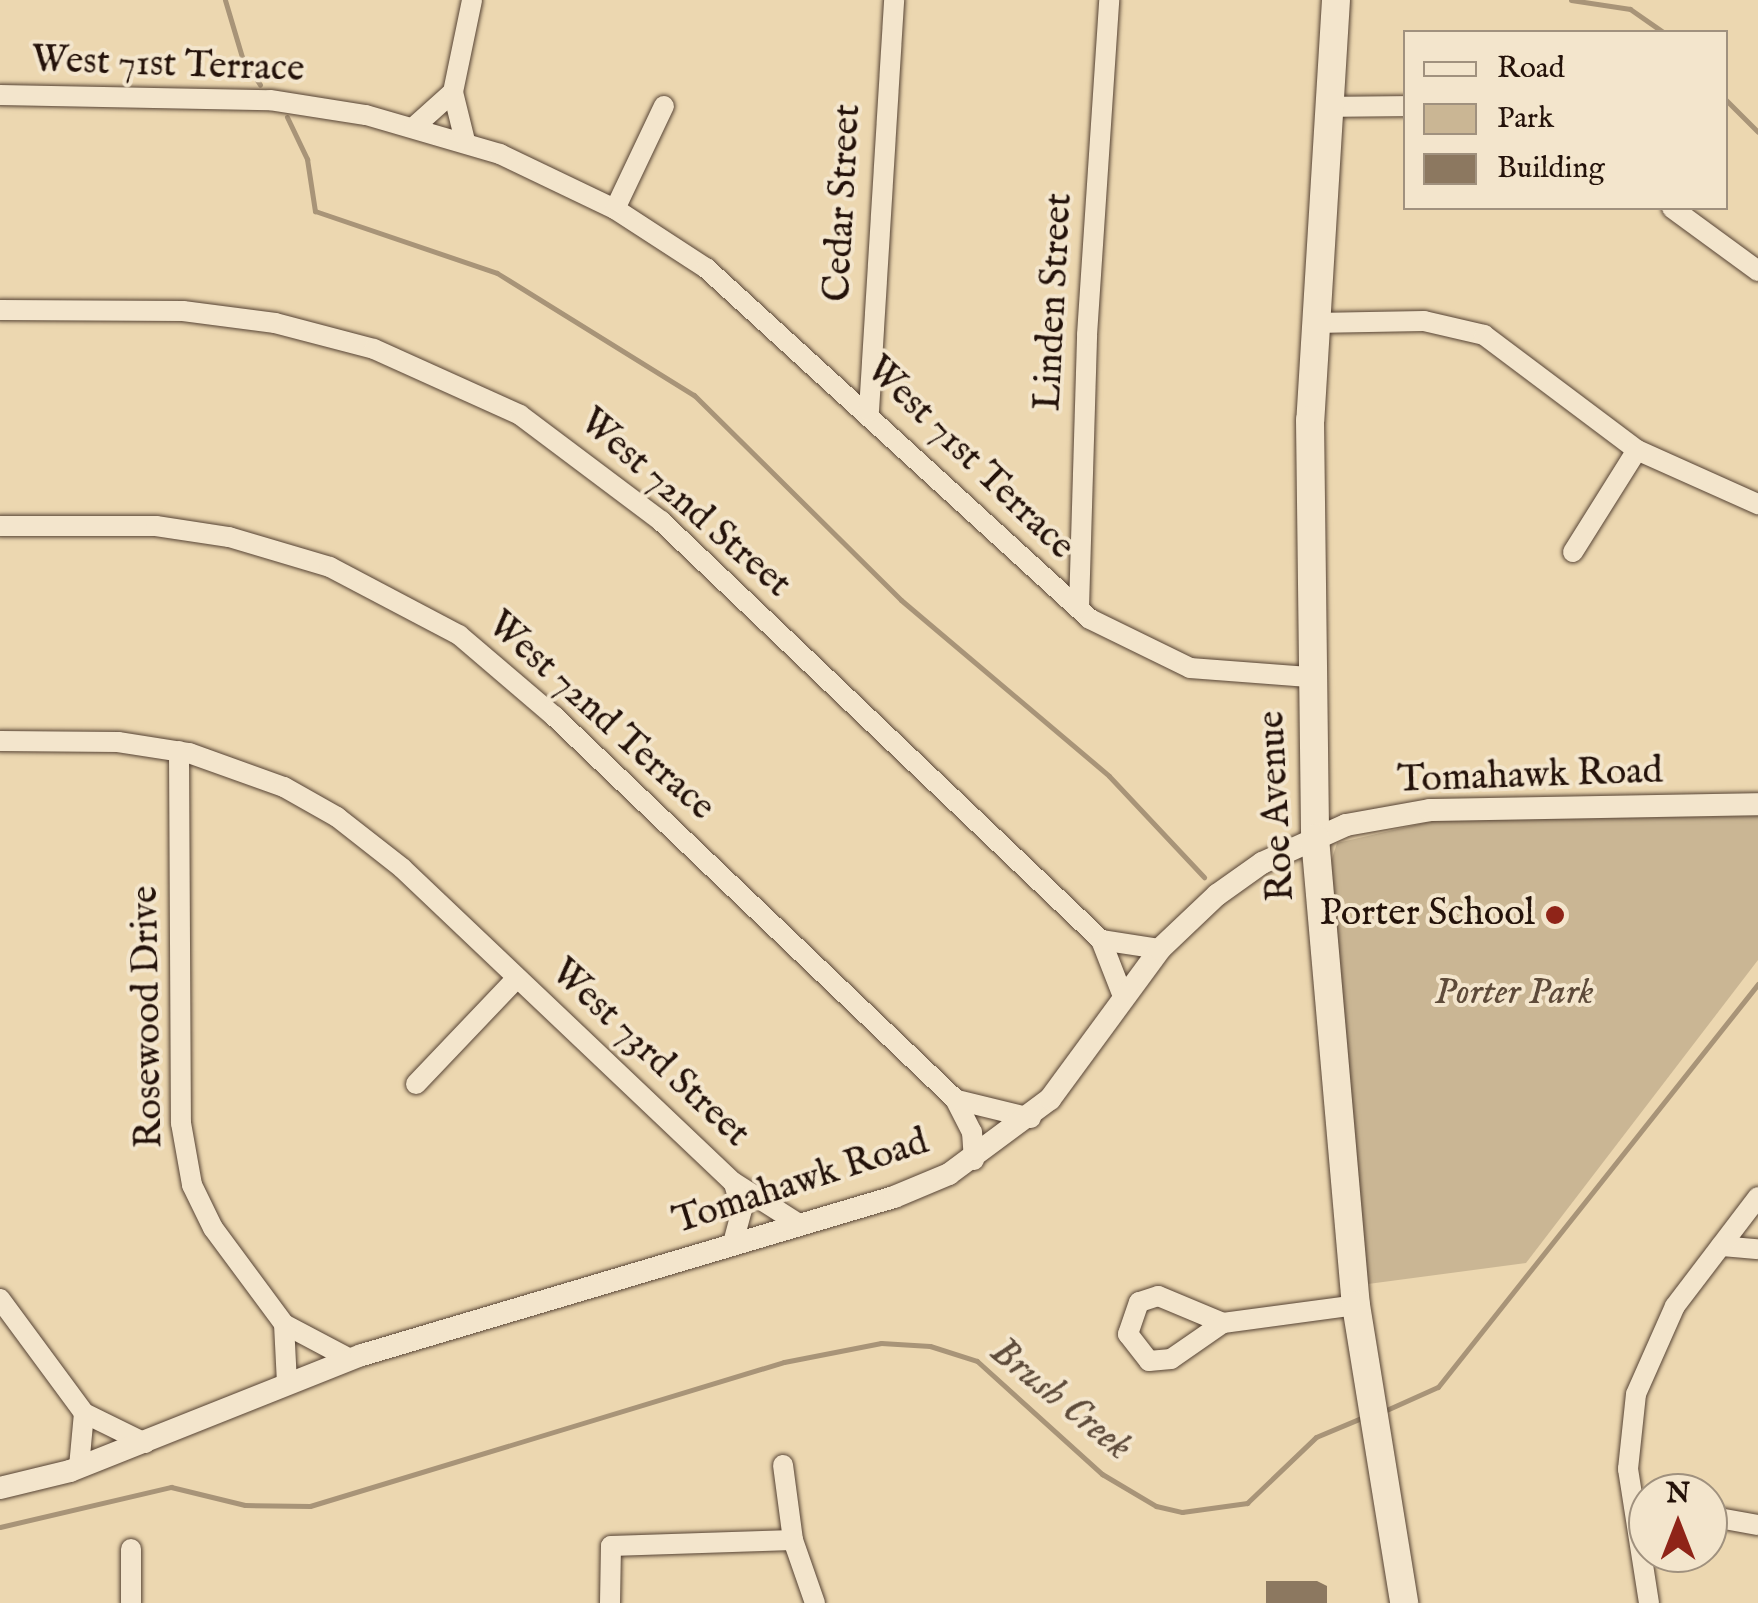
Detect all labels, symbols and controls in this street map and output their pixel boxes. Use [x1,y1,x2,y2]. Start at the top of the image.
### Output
legend [1403,30,1728,210]
street label: West 71st Terrace [31,38,305,94]
text: Road [1497,50,1565,88]
text: Park [1497,100,1554,138]
street label: Cedar Street [816,103,872,303]
text: Building [1497,150,1605,188]
street label: Linden Street [1027,192,1083,412]
street label: West 71st Terrace [855,348,1083,570]
street label: West 72nd Street [569,400,799,608]
street label: West 72nd Terrace [477,603,723,831]
street label: Roe Avenue [1250,709,1306,903]
street label: Tomahawk Road [1396,750,1664,804]
street label: Rosewood Drive [124,885,174,1149]
place label: Porter School [1320,892,1535,938]
marker: Porter School [1544,904,1566,926]
street label: West 73rd Street [540,950,758,1158]
park label: Porter Park [1434,971,1594,1017]
street label: Tomahawk Road [668,1120,934,1246]
water label: Brush Creek [979,1328,1141,1472]
north arrow [1628,1473,1728,1573]
text: N [1666,1477,1690,1512]

